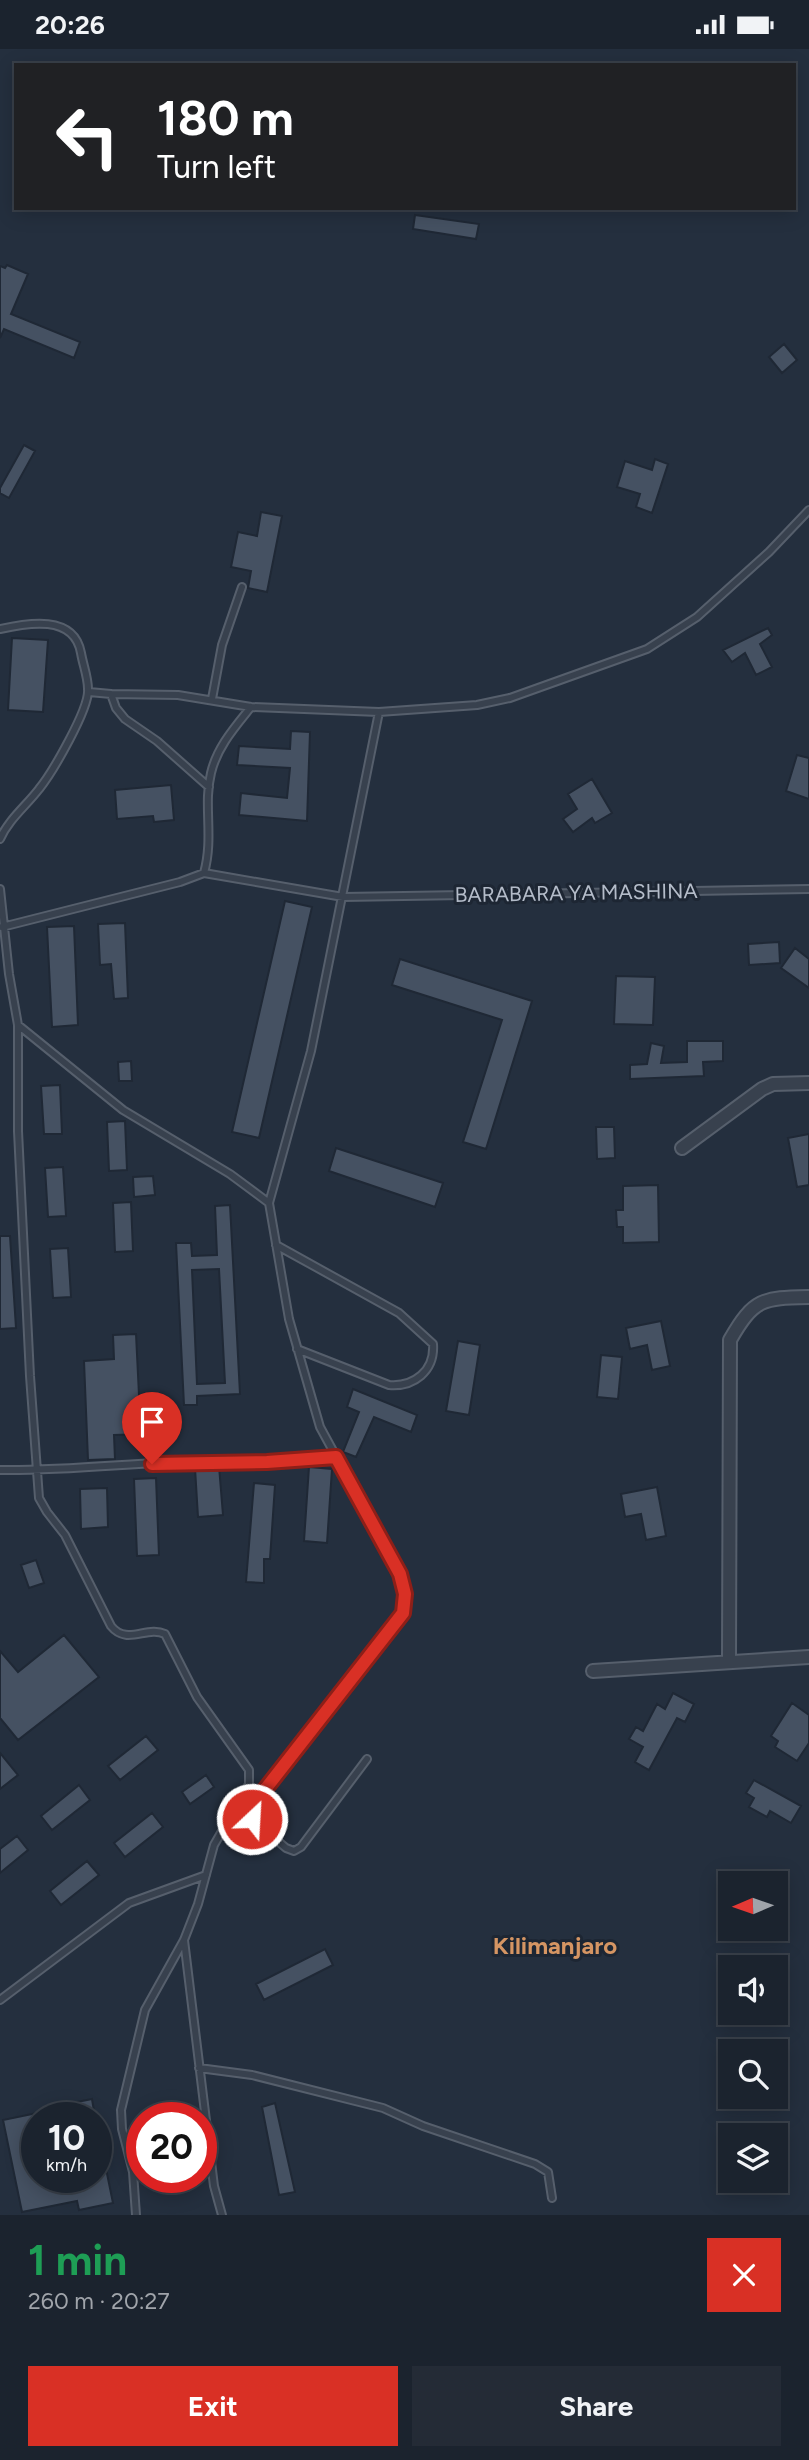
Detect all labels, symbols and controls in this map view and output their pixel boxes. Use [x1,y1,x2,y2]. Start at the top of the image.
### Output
text: 20:26 [35,9,105,41]
text: 180 m [157,88,294,147]
icon: left [42,91,133,182]
text: Turn left [157,148,276,186]
street label: BARABARA YA MASHINA [454,878,698,907]
pin [122,1392,182,1464]
icon: arrive [133,1403,171,1441]
position arrow [215,1782,289,1856]
north arrow [718,1871,788,1941]
map controls [718,1871,788,2193]
district label: Kilimanjaro [493,1931,617,1960]
button: sound [718,1955,788,2025]
button: search [718,2039,788,2109]
speed limit sign: 20 [126,2102,217,2193]
text: 10 [48,2117,85,2159]
button: layers [718,2123,788,2193]
text: km/h [46,2154,87,2176]
text: 1 min [28,2235,127,2286]
button: close [707,2238,781,2312]
text: 260 m · 20:27 [28,2287,170,2315]
button: Exit [28,2366,398,2446]
button: Share [412,2366,781,2446]

